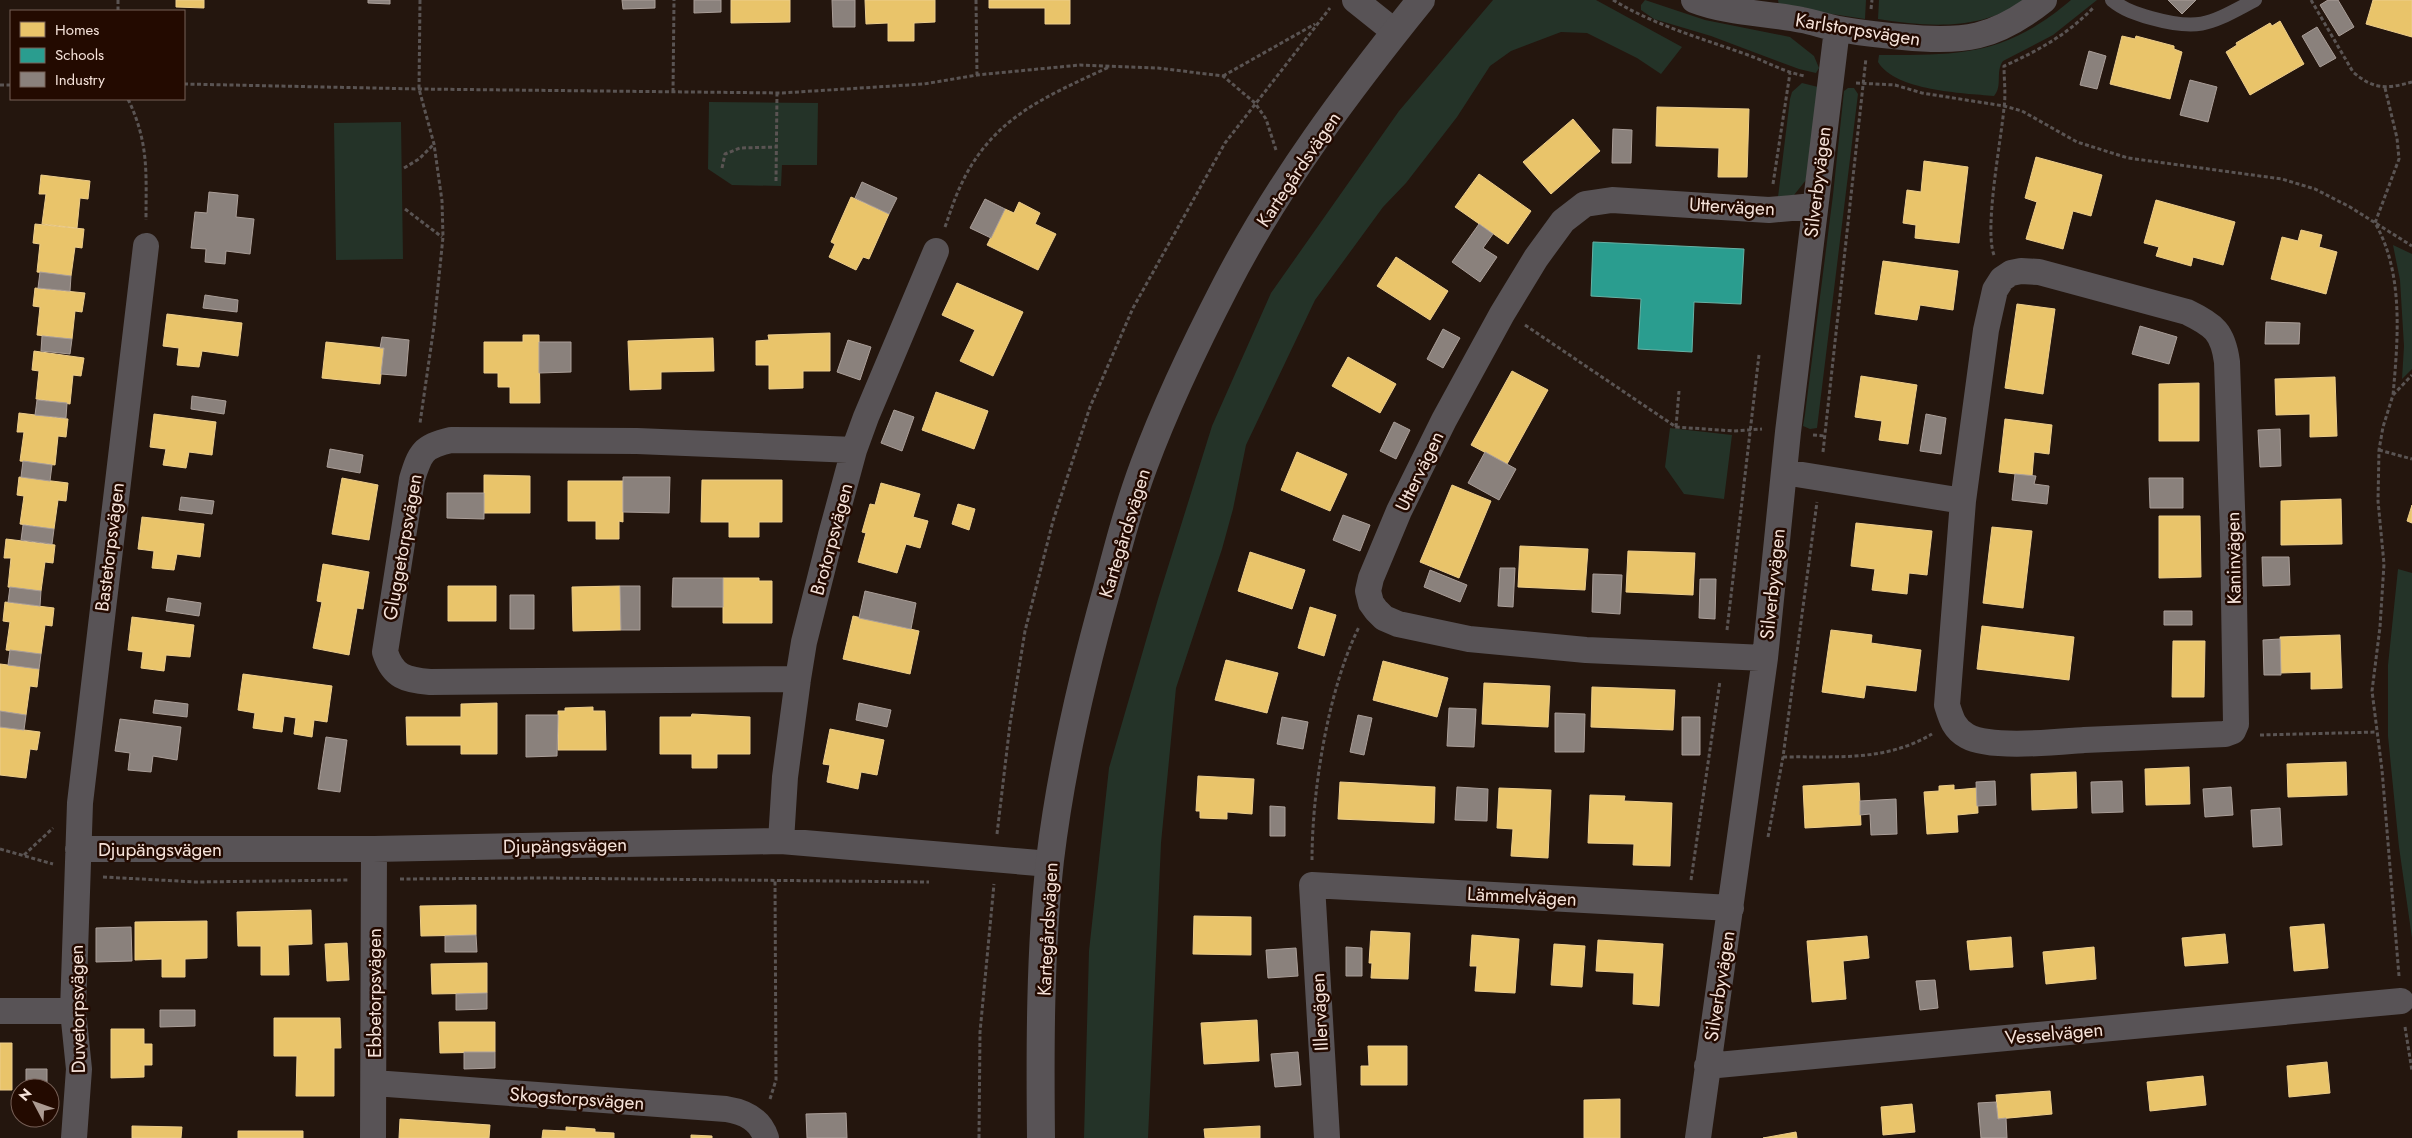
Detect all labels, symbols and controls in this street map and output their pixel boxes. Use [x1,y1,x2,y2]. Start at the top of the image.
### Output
street label: Karlstorpsvägen [1793,6,1922,53]
legend [10,10,185,100]
text: Homes [55,19,99,41]
text: Schools [55,44,104,66]
text: Industry [55,69,105,91]
street label: Kartegårdsvägen [1250,106,1347,232]
street label: Silverbyvägen [1797,125,1838,239]
street label: Uttervägen [1688,191,1776,222]
street label: Uttervägen [1388,427,1450,516]
street label: Kartegårdsvägen [1092,465,1157,601]
street label: Gluggetorpsvägen [376,472,429,623]
street label: Brotorpsvägen [804,480,859,598]
street label: Bastetorpsvägen [88,481,131,613]
street label: Kaninvägen [2219,511,2248,605]
street label: Silverbyvägen [1753,527,1792,641]
street label: Djupängsvägen [503,831,627,860]
street label: Djupängsvägen [98,836,222,863]
street label: Kartegårdsvägen [1031,861,1064,997]
street label: Lämmelvägen [1466,880,1577,913]
street label: Ebbetorpsvägen [361,928,388,1058]
street label: Silverbyvägen [1697,929,1742,1043]
street label: Duvetorpsvägen [63,944,92,1074]
street label: Illervägen [1304,972,1335,1052]
street label: Vesselvägen [2004,1016,2104,1051]
north arrow [10,1078,60,1128]
street label: Skogstorpsvägen [509,1080,645,1117]
text: N [14,1084,36,1105]

